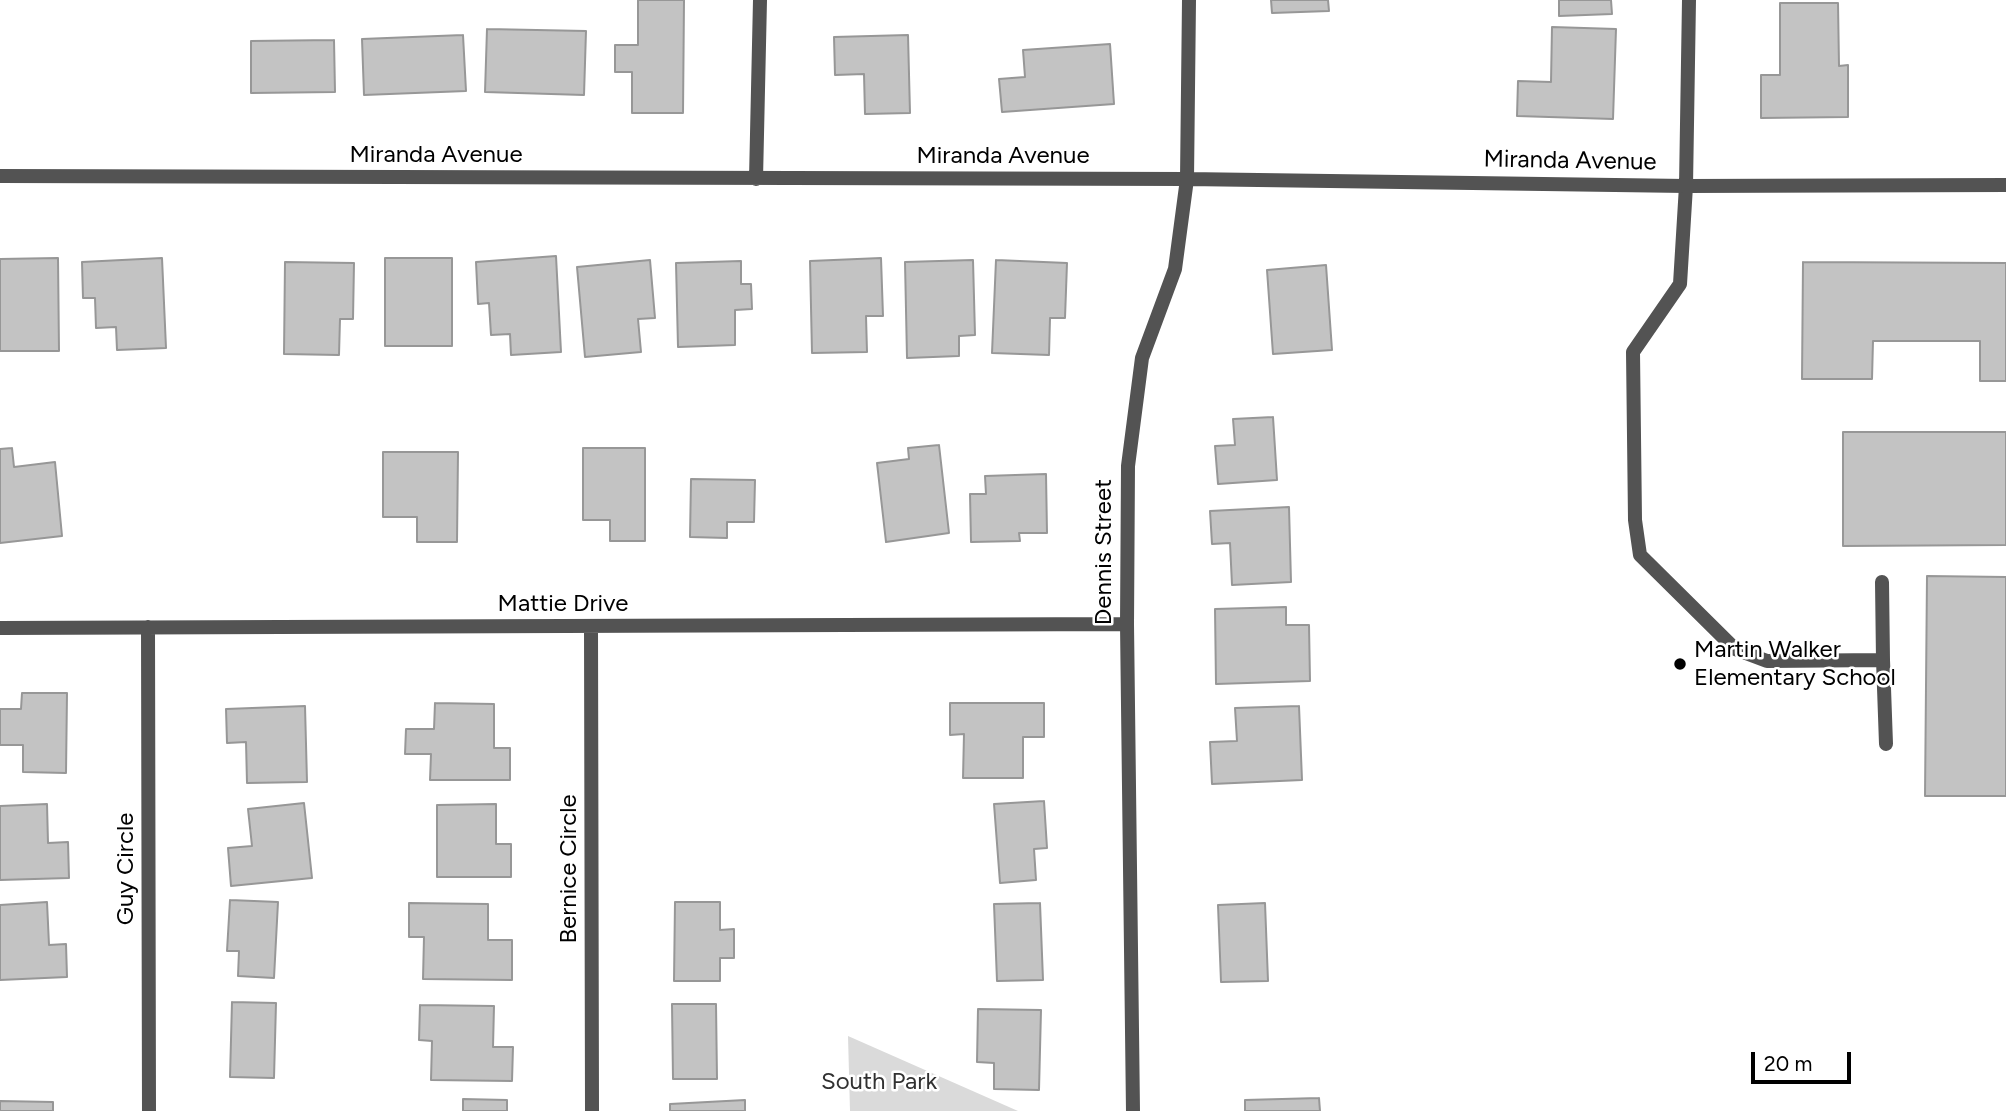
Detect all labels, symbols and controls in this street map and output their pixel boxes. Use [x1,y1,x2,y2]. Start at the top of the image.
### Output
street label: Miranda Avenue [349,141,523,169]
street label: Miranda Avenue [916,142,1090,170]
street label: Miranda Avenue [1483,145,1657,177]
street label: Dennis Street [1090,479,1118,625]
street label: Mattie Drive [498,590,628,618]
place label: Martin Walker Elementary School [1694,636,1896,692]
marker: Martin Walker Elementary School [1672,656,1688,672]
street label: Bernice Circle [555,794,583,944]
street label: Guy Circle [112,813,140,925]
scale bar [1754,1038,1854,1082]
text: 20 m [1764,1051,1812,1076]
park label: South Park [821,1068,937,1096]

